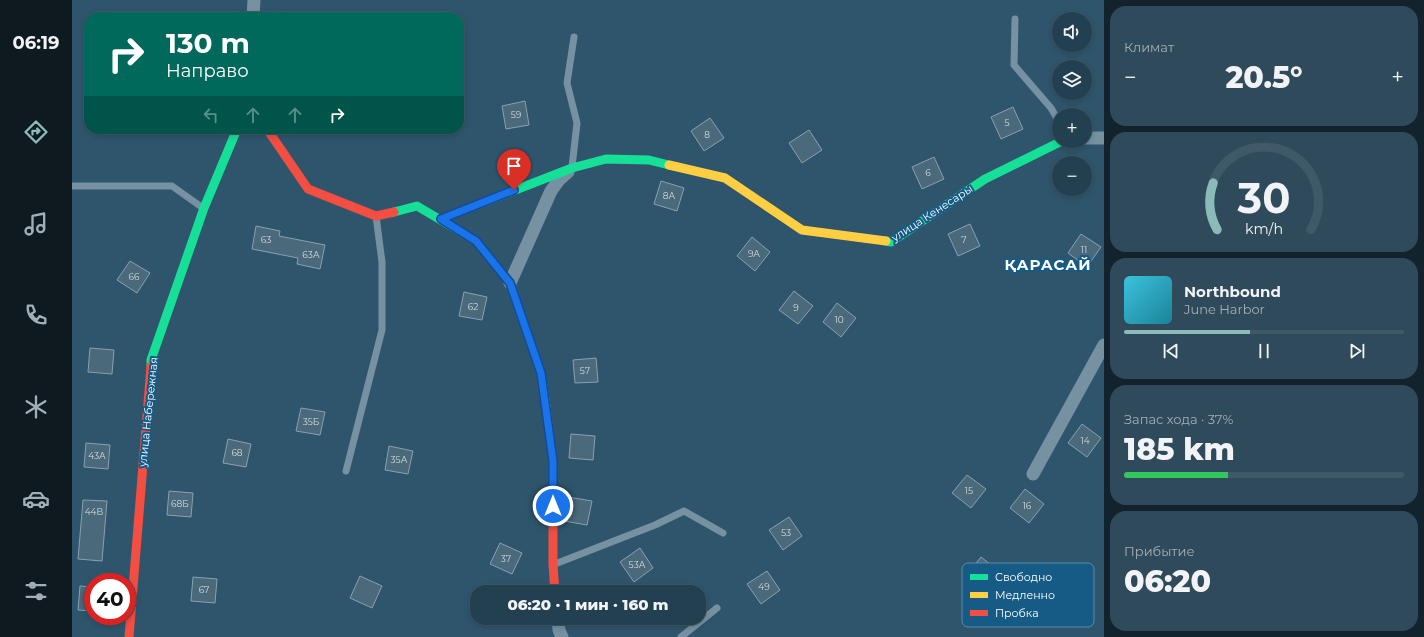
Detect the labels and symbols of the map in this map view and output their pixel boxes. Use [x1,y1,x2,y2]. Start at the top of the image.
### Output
house number: 59 [511,109,522,120]
house number: 5 [1004,117,1010,128]
house number: 8 [704,129,710,140]
pin [497,149,531,190]
house number: 6 [925,167,931,178]
street label: улица Кенесары [888,181,975,245]
house number: 8А [663,190,675,201]
house number: 63 [261,234,271,245]
house number: 7 [961,234,967,245]
house number: 11 [1081,244,1087,255]
house number: 9А [748,248,760,259]
house number: 63А [302,249,320,260]
district label: ҚАРАСАЙ [1004,255,1092,274]
house number: 66 [129,271,140,282]
house number: 62 [468,301,478,312]
house number: 9 [793,302,799,313]
house number: 10 [834,314,844,325]
street label: улица Набережная [135,356,161,469]
house number: 57 [580,365,590,376]
house number: 35Б [303,416,320,427]
house number: 14 [1080,435,1090,446]
house number: 68 [231,447,243,458]
house number: 43А [88,450,106,461]
house number: 35А [391,454,408,465]
position arrow [532,485,574,527]
house number: 15 [965,485,973,496]
house number: 68Б [171,498,189,509]
house number: 16 [1023,500,1032,511]
house number: 44В [85,506,104,517]
house number: 53 [781,527,791,538]
house number: 37 [501,553,511,564]
house number: 53А [629,559,646,570]
legend [962,563,1094,627]
text: Свободно [995,570,1052,584]
speed limit sign: 40 [84,573,136,625]
house number: 49 [758,581,770,592]
house number: 67 [199,584,209,595]
text: Медленно [995,588,1055,602]
text: Пробка [995,606,1039,620]

